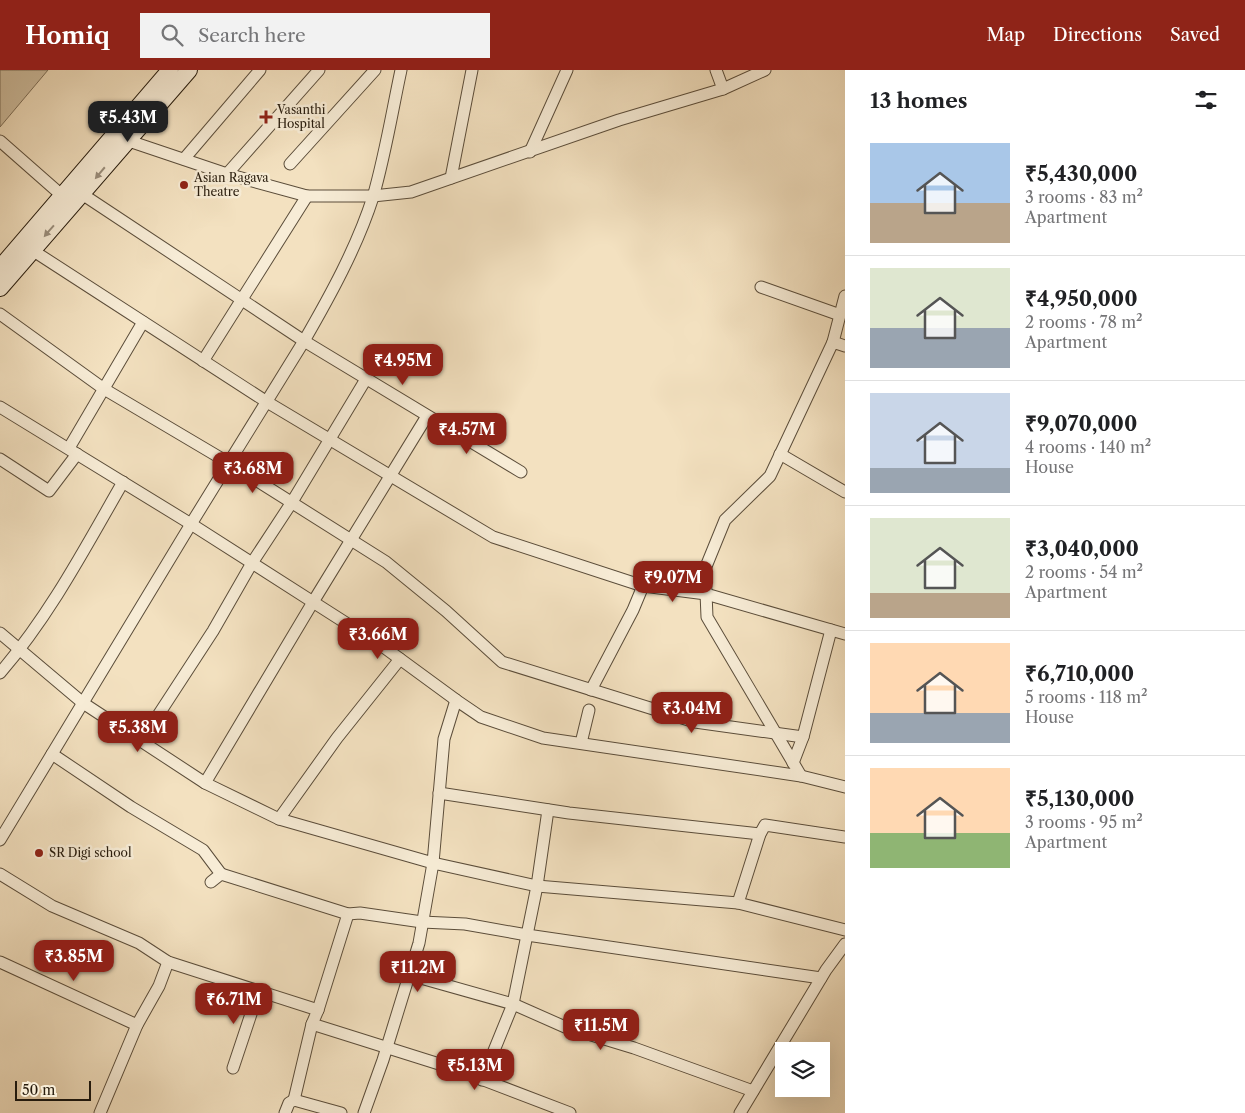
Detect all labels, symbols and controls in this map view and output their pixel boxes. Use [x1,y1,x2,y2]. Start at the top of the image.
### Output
search box [140,13,490,58]
text: Homiq [25,21,110,50]
icon: search [158,21,186,49]
text: Search here [198,24,306,47]
text: Map [986,24,1025,46]
text: Directions [1053,24,1142,46]
text: Saved [1170,24,1220,46]
icon: filters [1192,86,1220,114]
text: 13 homes [870,88,968,113]
pin: ₹5.43M [87,100,169,143]
place label: Vasanthi Hospital [276,102,326,131]
text: ₹5.43M [99,107,157,127]
marker: Vasanthi Hospital [259,110,273,124]
text: ₹5,430,000 [1025,161,1137,186]
icon: home [910,163,970,223]
one-way arrow [95,167,106,179]
place label: Asian Ragava Theatre [193,170,269,199]
marker: Asian Ragava Theatre [178,179,190,191]
text: 3 rooms · 83 m² [1025,187,1143,207]
text: Apartment [1025,207,1107,227]
one-way arrow [44,224,55,237]
text: ₹4,950,000 [1025,286,1138,311]
icon: home [910,288,970,348]
text: 2 rooms · 78 m² [1025,312,1143,332]
text: Apartment [1025,332,1107,352]
pin: ₹4.95M [362,344,444,386]
text: ₹4.95M [374,350,432,370]
text: ₹9,070,000 [1025,411,1137,436]
pin: ₹4.57M [426,412,508,455]
icon: home [910,413,970,473]
text: ₹4.57M [438,419,496,439]
text: 4 rooms · 140 m² [1025,437,1151,457]
pin: ₹3.68M [212,452,294,494]
text: House [1025,457,1074,477]
text: ₹3.68M [223,458,283,478]
text: ₹3,040,000 [1025,536,1139,561]
icon: home [910,538,970,598]
pin: ₹9.07M [632,560,714,603]
text: 2 rooms · 54 m² [1025,562,1143,582]
text: ₹9.07M [644,567,702,587]
text: Apartment [1025,582,1107,602]
pin: ₹3.66M [337,618,419,660]
text: ₹3.66M [349,624,407,644]
text: ₹6,710,000 [1025,661,1134,686]
icon: home [910,663,970,723]
text: 5 rooms · 118 m² [1025,687,1148,707]
pin: ₹3.04M [651,692,733,734]
text: ₹3.04M [662,698,722,718]
text: House [1025,707,1074,727]
pin: ₹5.38M [97,710,179,753]
text: ₹5.38M [109,717,167,737]
text: ₹5,130,000 [1025,786,1134,811]
icon: home [910,788,970,848]
text: 3 rooms · 95 m² [1025,812,1143,832]
text: Apartment [1025,832,1107,852]
place label: SR Digi school [49,845,132,860]
marker: SR Digi school [33,847,45,859]
pin: ₹3.85M [33,940,115,982]
text: ₹3.85M [45,946,103,966]
pin: ₹11.2M [377,950,459,993]
text: ₹11.2M [391,957,445,977]
pin: ₹6.71M [193,982,275,1025]
text: ₹6.71M [206,989,262,1009]
pin: ₹11.5M [560,1008,642,1051]
text: ₹11.5M [574,1015,628,1035]
map controls [775,1042,830,1097]
button: layers [775,1042,830,1097]
pin: ₹5.13M [434,1048,516,1091]
text: ₹5.13M [447,1055,503,1075]
scale bar [15,1078,91,1101]
text: 50 m [22,1081,55,1099]

